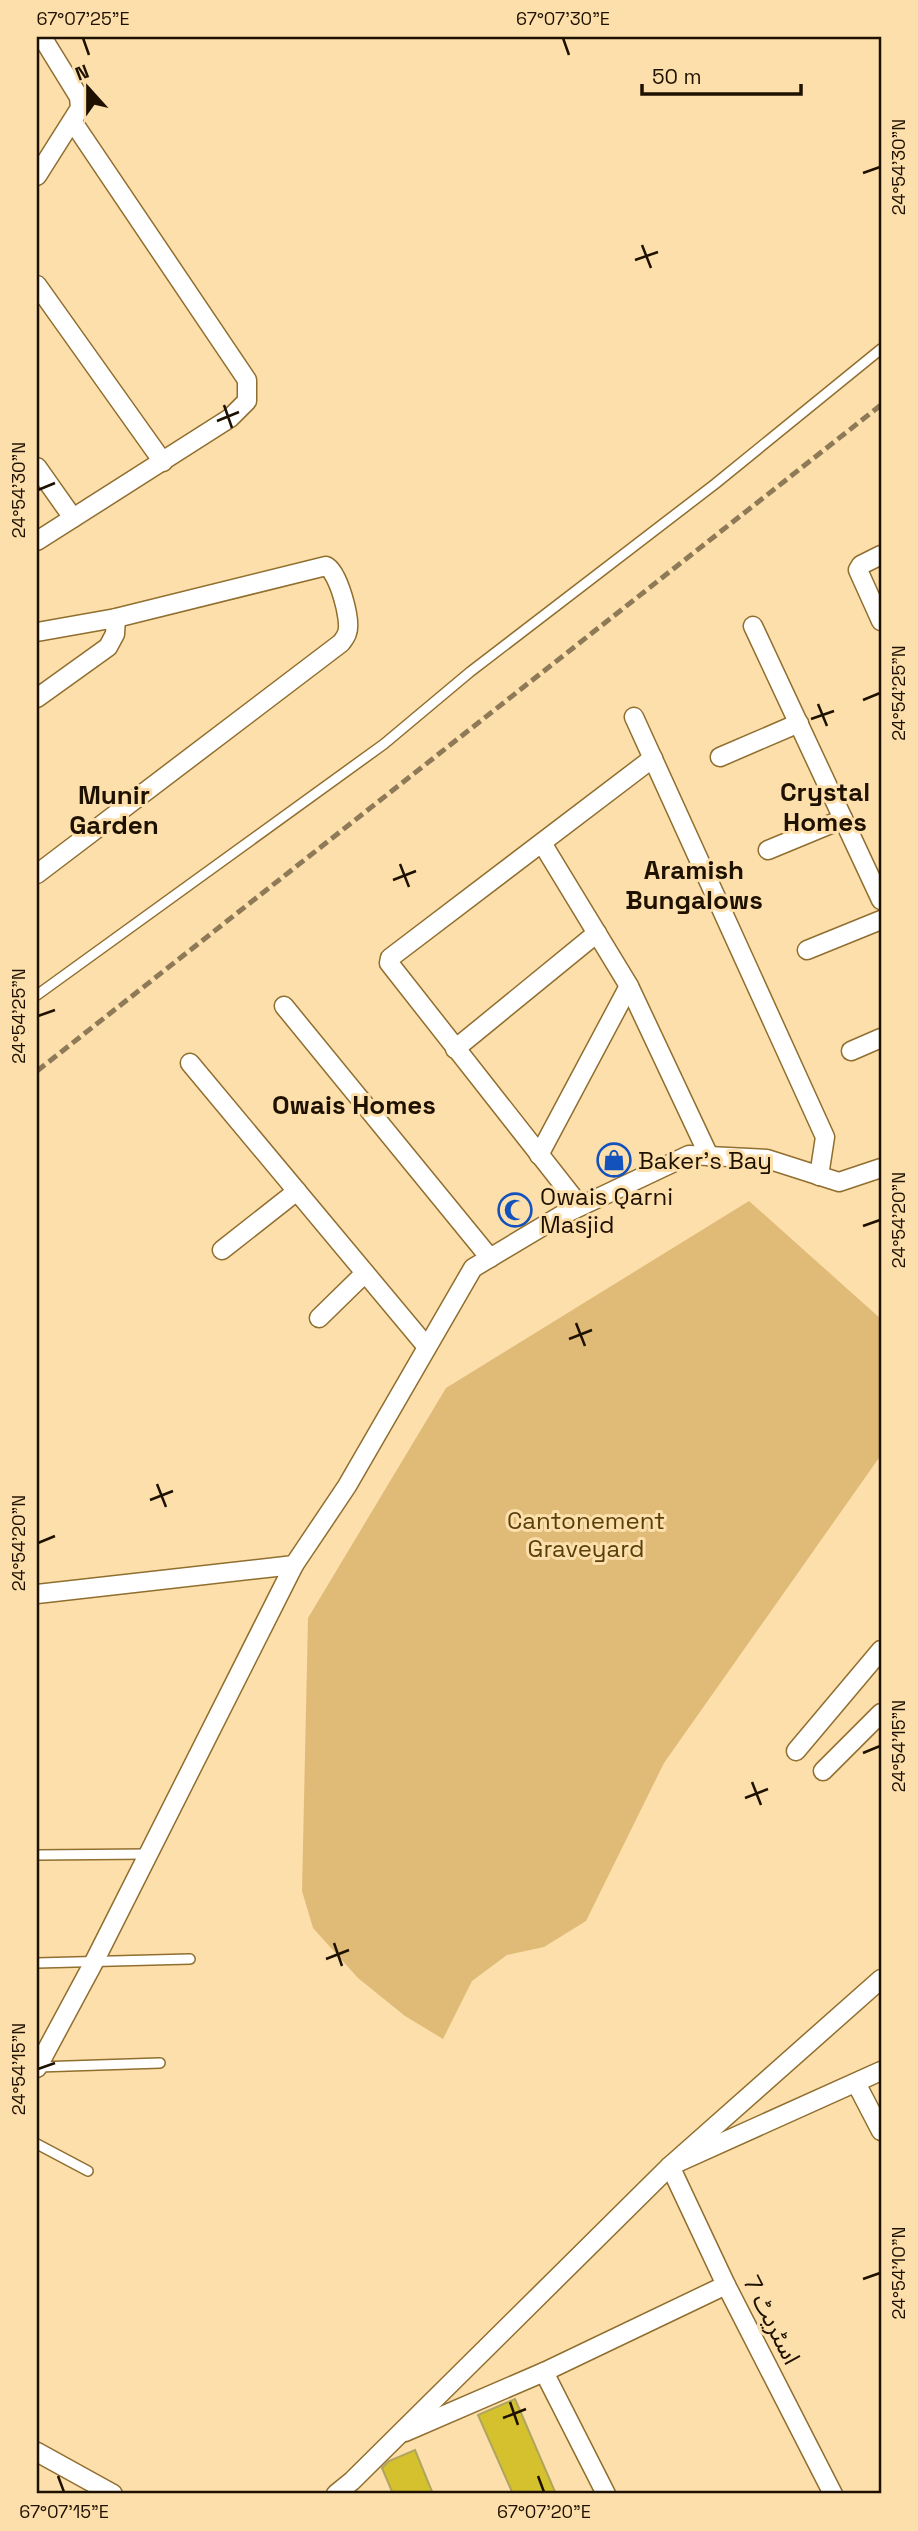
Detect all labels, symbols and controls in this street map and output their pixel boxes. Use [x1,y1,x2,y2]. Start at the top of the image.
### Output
text: 67°07'25"E [36,7,130,30]
text: 67°07'30"E [516,7,610,30]
north arrow [52,52,122,122]
scale bar [642,52,801,96]
text: N [72,59,93,87]
text: 50 m [652,63,702,90]
text: 24°54'30"N [887,119,910,215]
text: 24°54'30"N [7,442,30,538]
text: 24°54'25"N [887,645,910,741]
district label: Crystal Homes [780,775,870,839]
district label: Munir Garden [69,778,159,842]
district label: Aramish Bungalows [625,853,763,917]
text: 24°54'25"N [7,968,30,1064]
district label: Owais Homes [272,1088,436,1122]
shop icon: Baker's Bay [595,1141,633,1179]
place label: Baker's Bay [638,1145,772,1176]
text: 24°54'20"N [887,1172,910,1268]
place label: Owais Qarni Masjid [540,1181,673,1240]
mosque icon: Owais Qarni Masjid [496,1191,534,1229]
text: 24°54'20"N [7,1495,30,1591]
park label: Cantonement Graveyard [507,1505,665,1564]
text: 24°54'15"N [887,1700,910,1792]
text: 24°54'15"N [7,2023,30,2115]
text: 24°54'10"N [887,2226,910,2320]
street label: اسٹریٹ 7 [737,2270,807,2370]
text: 67°07'15"E [19,2500,109,2523]
text: 67°07'20"E [497,2500,591,2523]

